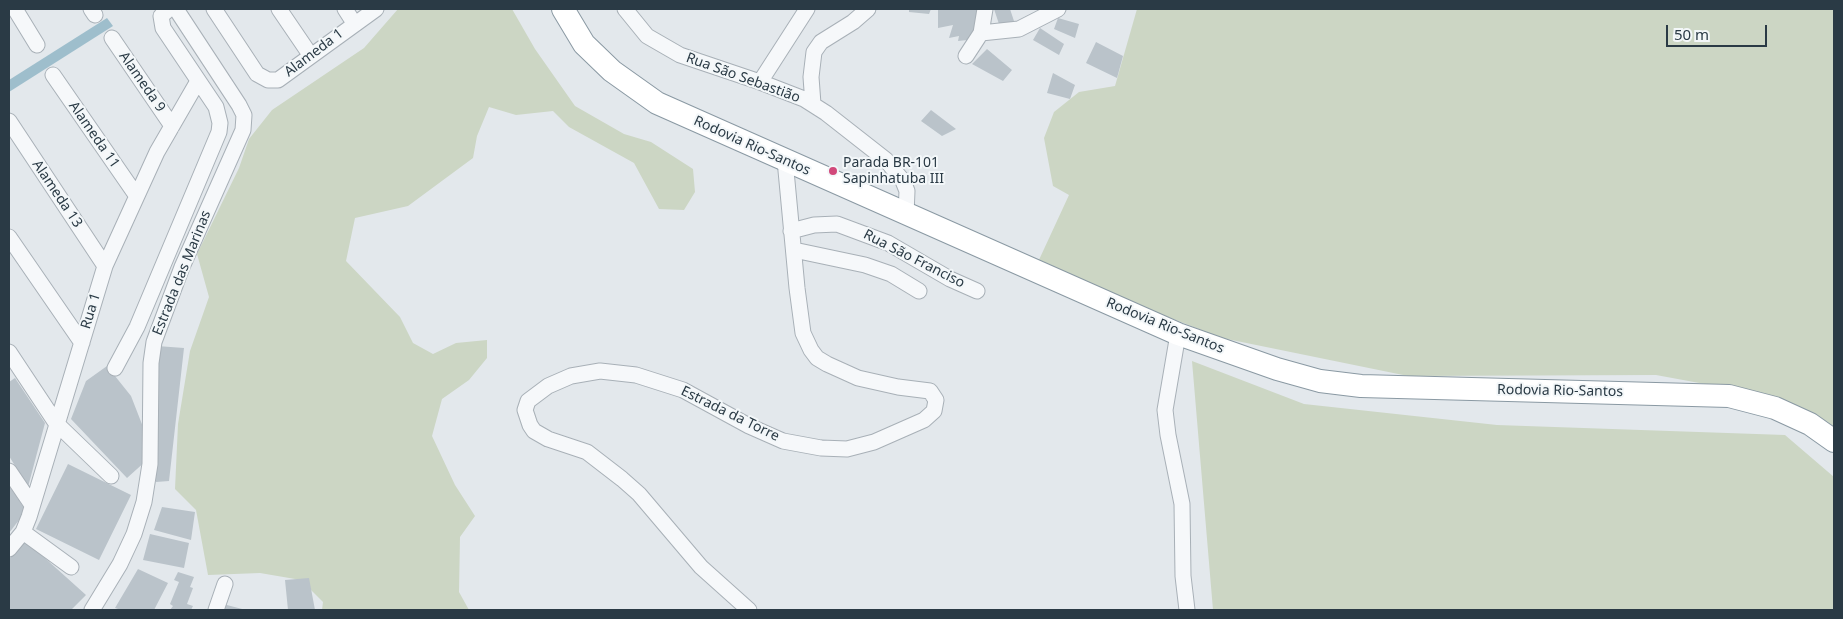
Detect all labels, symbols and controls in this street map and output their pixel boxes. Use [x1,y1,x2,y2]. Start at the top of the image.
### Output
scale bar [1668,15,1769,47]
text: 50 m [1674,24,1709,44]
street label: Alameda 1 [281,25,347,81]
street label: Alameda 9 [115,49,169,115]
street label: Rua São Sebastião [684,50,802,106]
street label: Alameda 11 [65,98,123,172]
street label: Rodovia Rio-Santos [691,113,813,179]
place label: Parada BR-101 Sapinhatuba III [843,155,944,188]
street label: Alameda 13 [28,157,86,231]
marker: Parada BR-101 Sapinhatuba III [827,165,839,177]
street label: Estrada das Marinas [149,208,215,338]
street label: Rua São Franciso [861,226,967,292]
street label: Rua 1 [78,291,104,331]
street label: Rodovia Rio-Santos [1103,295,1227,357]
street label: Rodovia Rio-Santos [1497,382,1623,400]
street label: Estrada da Torre [678,383,782,445]

